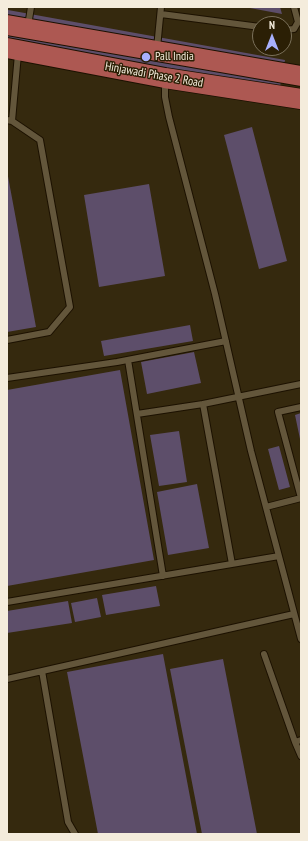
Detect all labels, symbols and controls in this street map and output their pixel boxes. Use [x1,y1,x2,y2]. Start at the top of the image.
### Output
north arrow [252,16,292,56]
text: N [269,18,275,32]
place label: Pall India [155,50,194,64]
marker: Pall India [140,51,152,63]
street label: Hinjawadi Phase 2 Road [104,59,204,91]

